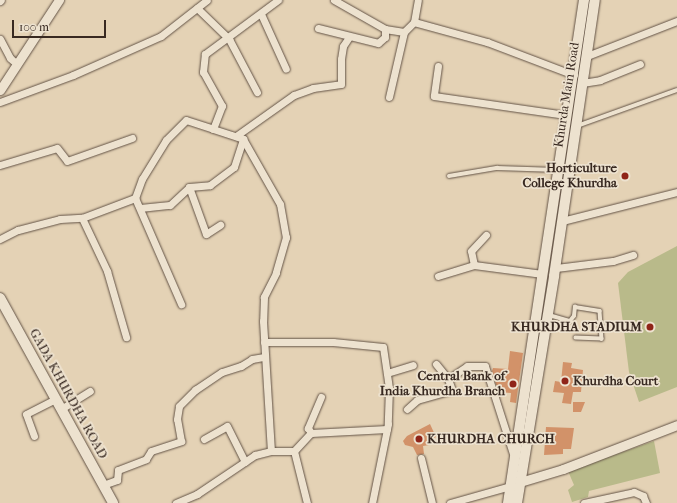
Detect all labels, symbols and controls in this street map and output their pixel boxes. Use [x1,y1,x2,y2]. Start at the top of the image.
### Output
scale bar [14,12,108,38]
text: 100 m [19,20,49,34]
street label: Khurda Main Road [551,41,583,149]
place label: Horticulture College Khurdha [522,161,617,192]
marker: Horticulture College Khurdha [620,171,630,181]
place label: KHURDHA STADIUM [511,319,642,335]
marker: KHURDHA STADIUM [645,322,655,332]
street label: GADA KHURDHA ROAD [26,326,110,462]
place label: Central Bank of India Khurdha Branch [380,369,505,400]
place label: Khurdha Court [573,373,658,389]
marker: Khurdha Court [560,376,570,386]
marker: Central Bank of India Khurdha Branch [508,379,518,389]
place label: KHURDHA CHURCH [427,431,555,447]
marker: KHURDHA CHURCH [414,434,424,444]

